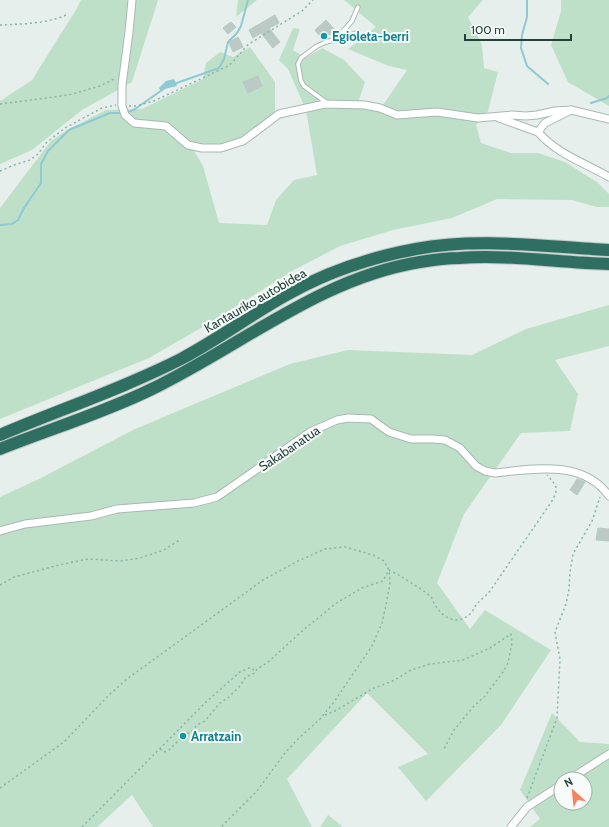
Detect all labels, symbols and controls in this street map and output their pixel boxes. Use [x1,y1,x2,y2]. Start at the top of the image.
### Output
scale bar [465,16,571,42]
text: 100 m [471,22,505,37]
place label: Egioleta-berri [332,28,409,44]
marker: Egioleta-berri [319,31,329,41]
street label: Kantauriko autobidea [201,264,310,336]
street label: Sakabanatua [255,421,323,474]
place label: Arratzain [191,728,241,744]
marker: Arratzain [178,731,188,741]
north arrow [553,771,593,811]
text: N [562,774,575,790]

